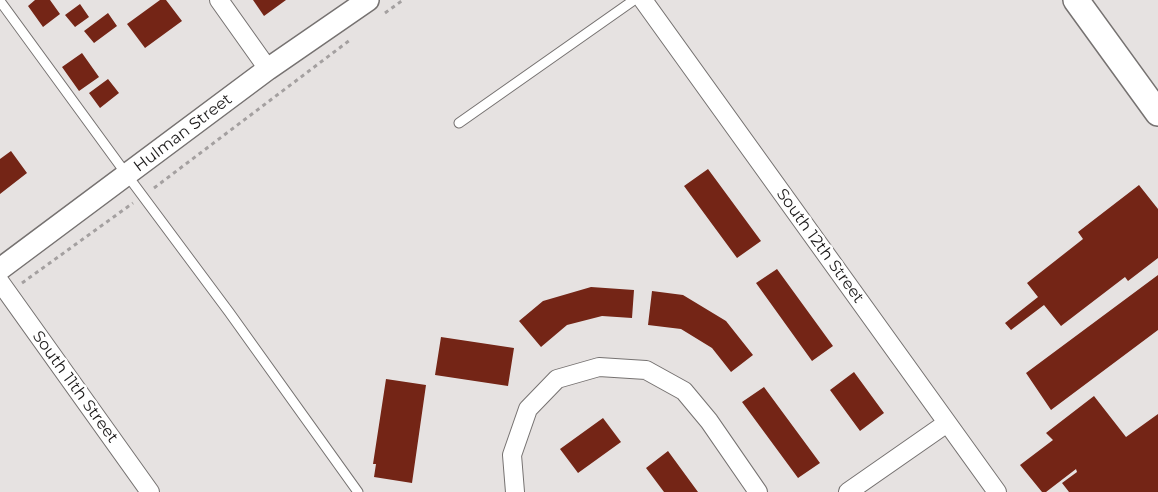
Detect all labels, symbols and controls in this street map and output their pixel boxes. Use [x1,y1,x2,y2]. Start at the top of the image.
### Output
street label: Hulman Street [130,90,236,176]
street label: South 12th Street [772,185,868,307]
street label: South 11th Street [28,327,122,447]

